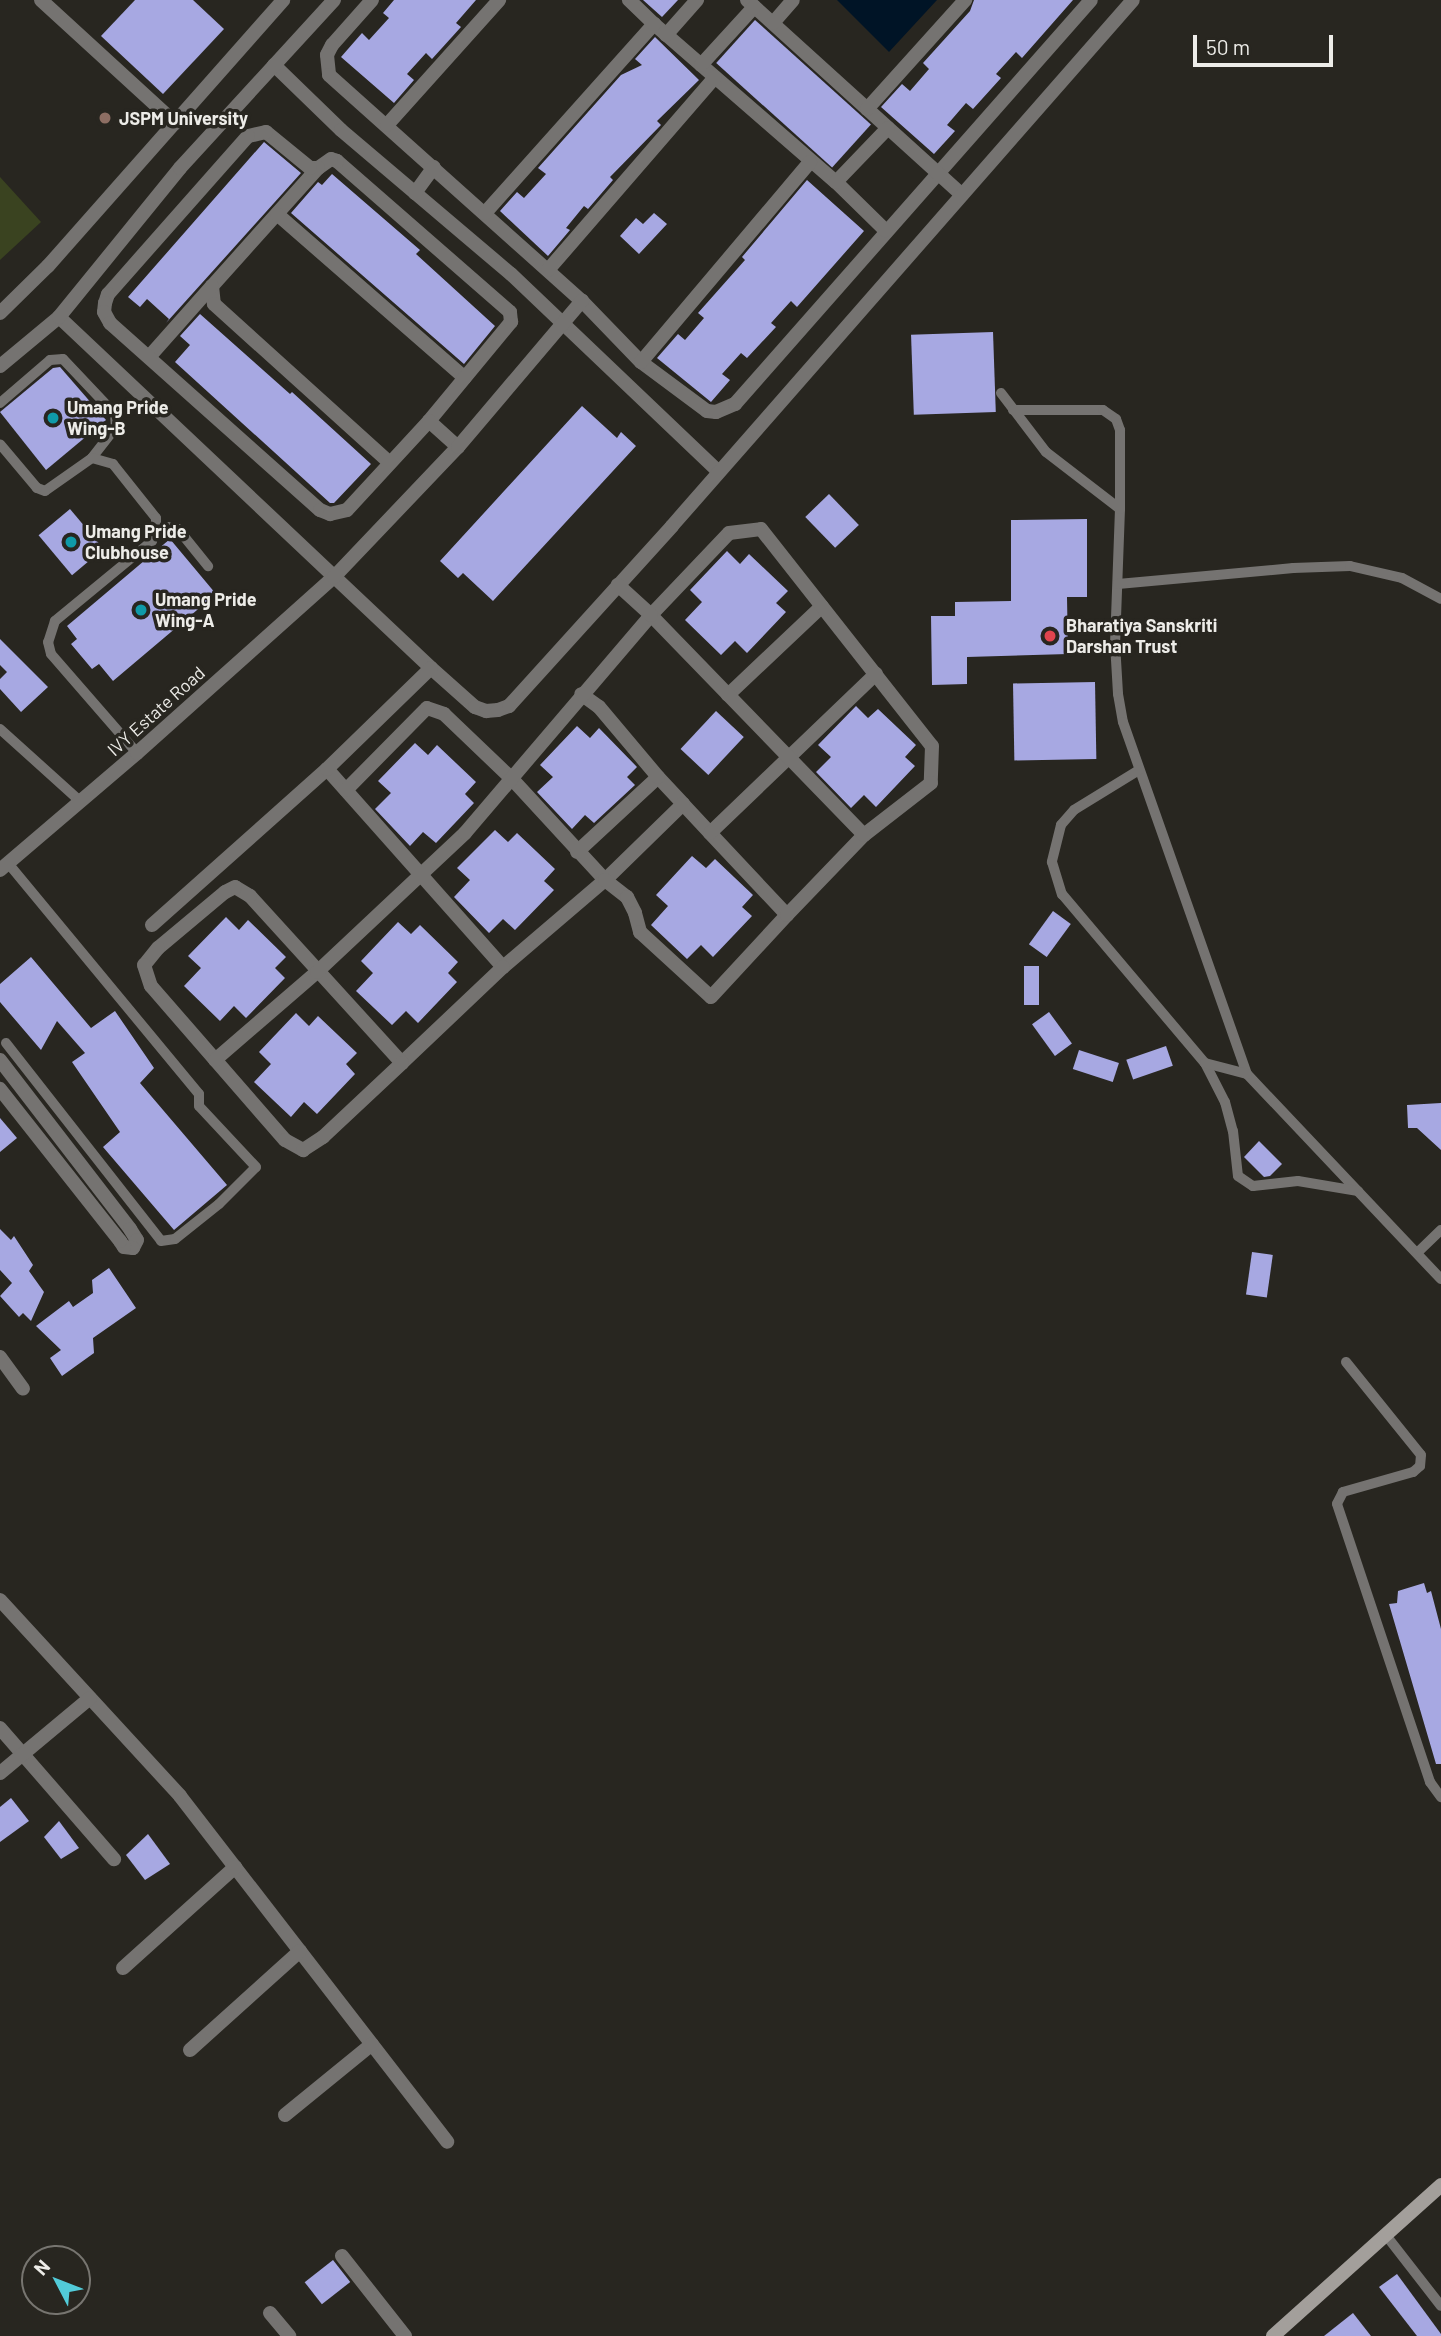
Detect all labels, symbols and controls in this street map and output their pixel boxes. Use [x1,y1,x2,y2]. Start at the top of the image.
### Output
scale bar [1196,21,1336,65]
text: 50 m [1206,34,1250,59]
place label: JSPM University [119,107,248,129]
marker: JSPM University [97,110,113,126]
place label: Umang Pride Wing-B [67,397,169,440]
marker: Umang Pride Wing-B [45,410,61,426]
place label: Umang Pride Clubhouse [85,521,187,564]
marker: Umang Pride Clubhouse [63,534,79,550]
place label: Umang Pride Wing-A [155,589,257,632]
marker: Umang Pride Wing-A [133,602,149,618]
place label: Bharatiya Sanskriti Darshan Trust [1066,615,1217,658]
marker: Bharatiya Sanskriti Darshan Trust [1040,626,1060,646]
street label: IVY Estate Road [103,662,209,760]
north arrow [21,2245,91,2315]
text: N [29,2255,54,2279]

